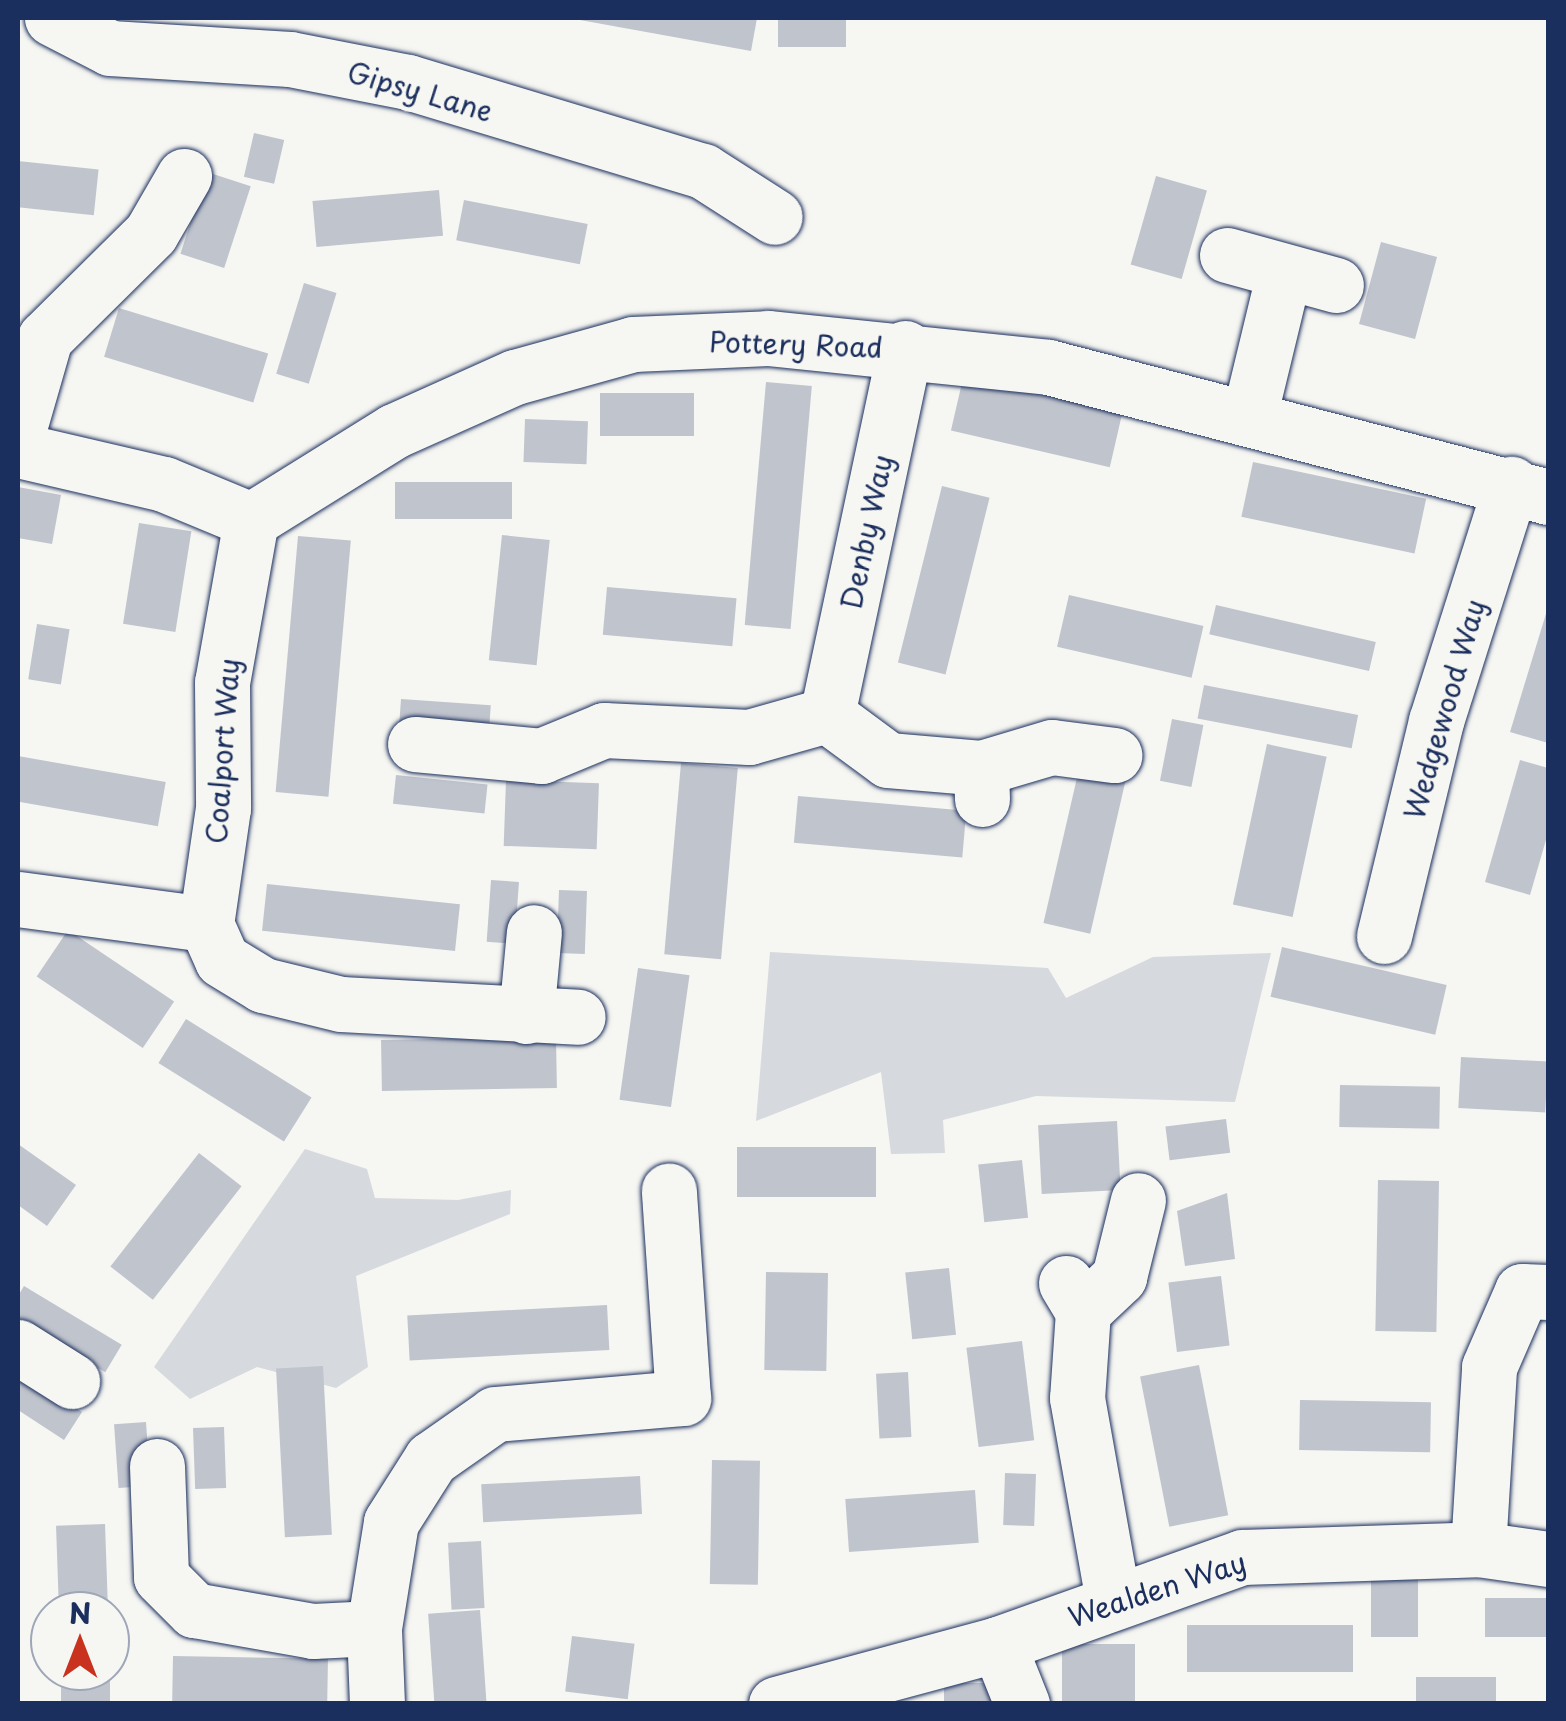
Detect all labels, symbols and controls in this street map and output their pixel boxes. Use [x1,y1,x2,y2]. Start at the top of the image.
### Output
street label: Gipsy Lane [343,54,497,128]
street label: Pottery Road [708,324,884,364]
street label: Denby Way [833,452,899,612]
street label: Wedgewood Way [1396,595,1492,823]
street label: Coalport Way [199,656,245,846]
street label: Wealden Way [1065,1545,1249,1633]
north arrow [30,1591,130,1691]
text: N [69,1591,91,1634]

